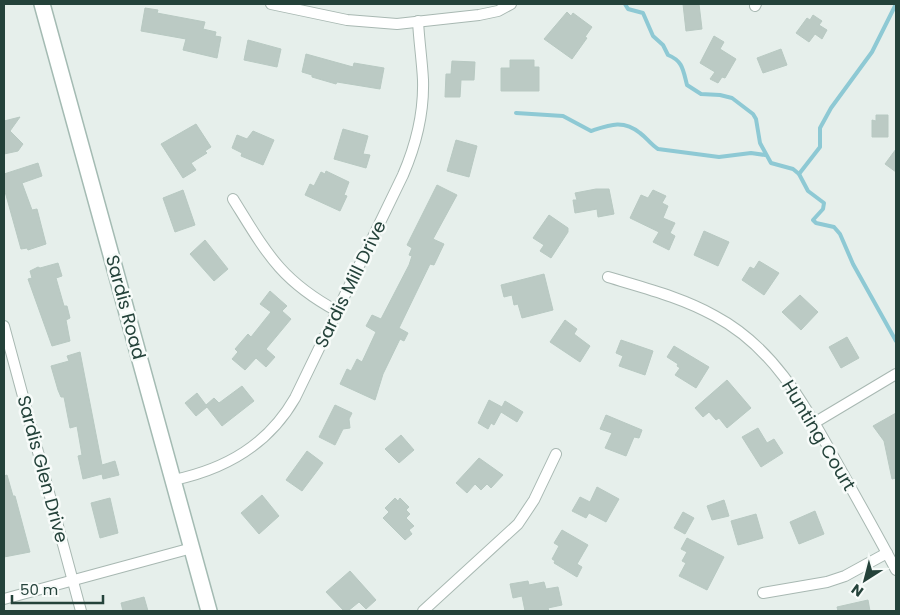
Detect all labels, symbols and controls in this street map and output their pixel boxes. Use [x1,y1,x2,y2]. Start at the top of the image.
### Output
street label: Sardis Mill Drive [308,216,392,352]
street label: Sardis Road [100,252,152,362]
street label: Hunting Court [776,375,862,495]
street label: Sardis Glen Drive [11,393,75,545]
north arrow [840,555,890,605]
scale bar [12,572,104,604]
text: 50 m [20,579,58,600]
text: N [847,579,867,602]

